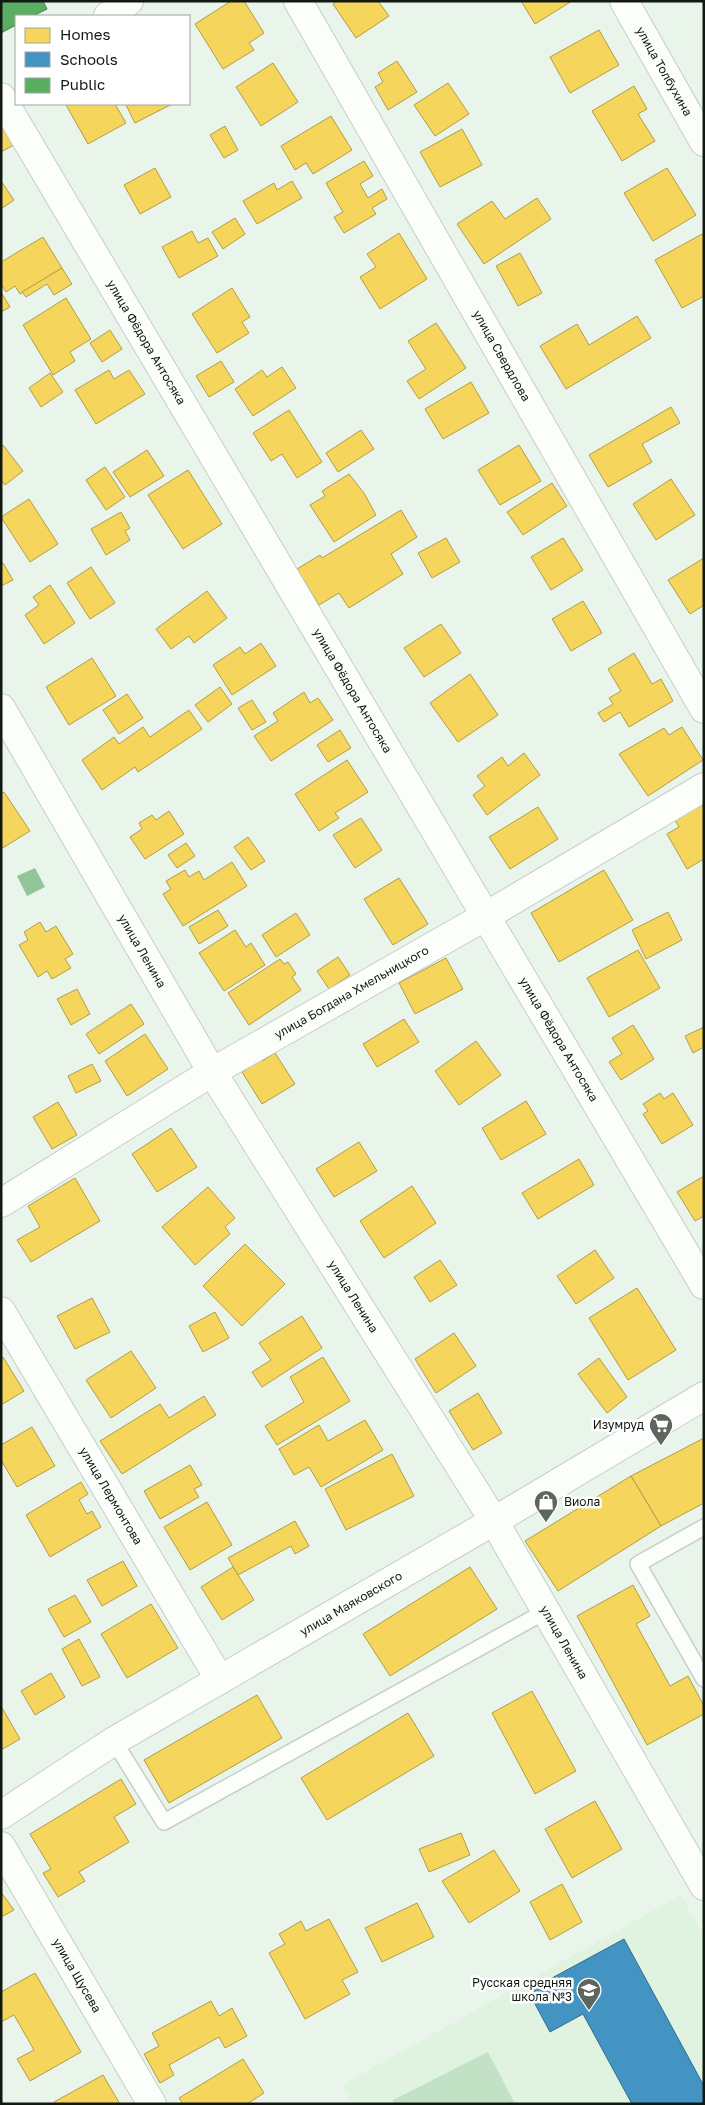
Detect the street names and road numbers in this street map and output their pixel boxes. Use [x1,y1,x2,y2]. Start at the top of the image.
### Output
street label: улица Толбухина [633,24,696,119]
street label: улица Фёдора Антосяка [104,277,189,407]
street label: улица Свердлова [470,307,534,404]
street label: улица Фёдора Антосяка [310,626,396,756]
street label: улица Ленина [115,911,170,990]
street label: улица Богдана Хмельницкого [272,942,431,1042]
street label: улица Фёдора Антосяка [516,974,602,1104]
street label: улица Ленина [325,1257,382,1335]
street label: улица Лермонтова [76,1444,146,1547]
street label: улица Маяковского [297,1568,405,1639]
street label: улица Ленина [537,1603,591,1682]
street label: улица Щусева [50,1935,105,2015]

